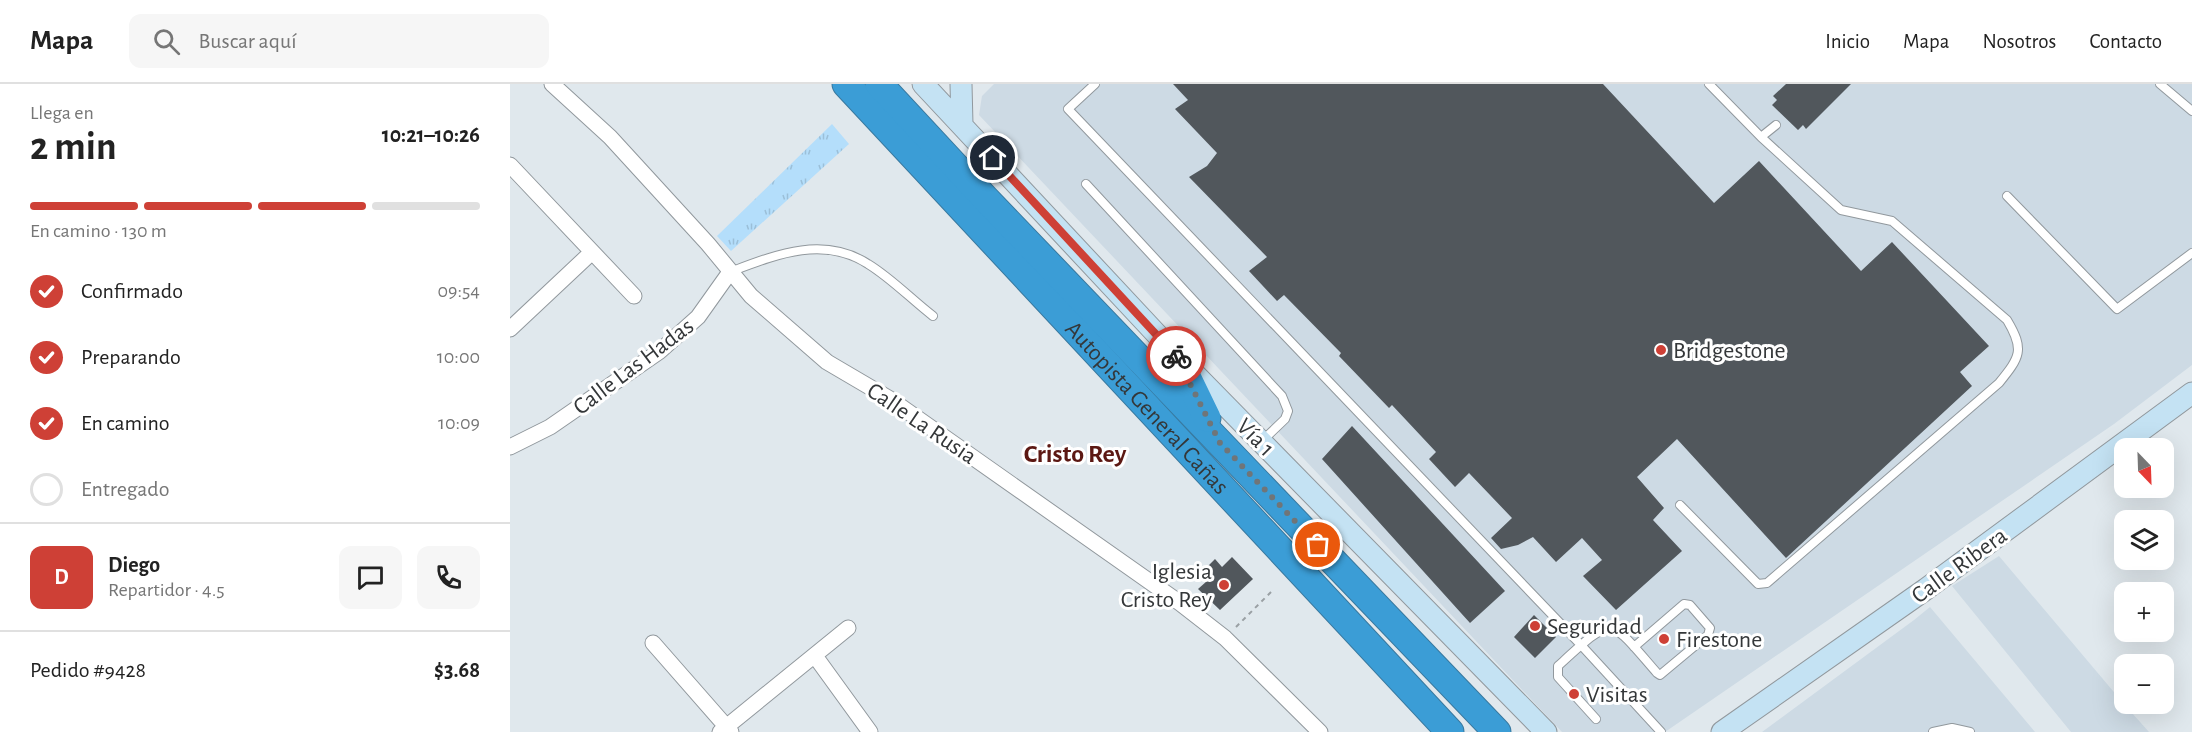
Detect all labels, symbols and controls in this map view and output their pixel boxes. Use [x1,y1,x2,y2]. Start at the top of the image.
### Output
search box [129,14,549,68]
icon: search [150,25,183,58]
text: Mapa [30,27,93,55]
text: Buscar aquí [198,30,297,52]
text: Inicio [1825,31,1870,52]
text: Mapa [1903,31,1950,52]
text: Nosotros [1983,31,2056,52]
text: Contacto [2089,31,2162,52]
text: Llega en [30,103,94,123]
text: 10:21–10:26 [382,124,480,146]
text: 2 min [30,128,117,167]
pin [967,132,1018,183]
icon: home [976,141,1009,174]
text: En camino · 130 m [30,221,167,241]
icon: check [30,275,63,308]
text: Confirmado [81,280,183,302]
text: 09:54 [437,281,480,301]
street label: Calle Las Hadas [569,314,698,420]
street label: Autopista General Cañas [1060,317,1233,499]
courier [1146,326,1206,386]
place label: Bridgestone [1673,339,1786,363]
icon: bike [1160,340,1193,373]
icon: check [30,341,63,374]
marker: Bridgestone [1654,343,1668,357]
text: Preparando [81,346,181,368]
text: 10:00 [437,347,480,367]
street label: Calle La Rusia [862,379,981,469]
icon: check [30,407,63,440]
text: En camino [81,412,170,434]
text: 10:09 [438,413,480,433]
street label: Vía 1 [1232,414,1279,461]
north arrow [2114,438,2174,498]
map controls [2114,438,2174,714]
district label: Cristo Rey [1024,441,1127,467]
text: Entregado [81,478,170,500]
button: layers [2114,510,2174,570]
pin [1292,519,1343,570]
street label: Calle Ribera [1907,523,2012,608]
icon: bag [1301,528,1334,561]
button: chat [339,546,402,609]
button: phone [417,546,480,609]
text: Diego [108,554,160,576]
place label: Iglesia Cristo Rey [1121,560,1212,612]
text: D [54,566,69,588]
marker: Iglesia Cristo Rey [1217,578,1231,592]
text: Repartidor · 4.5 [108,580,225,600]
button: + [2114,582,2174,642]
place label: Seguridad [1547,615,1642,639]
marker: Seguridad [1528,619,1542,633]
place label: Firestone [1676,628,1762,652]
marker: Firestone [1657,632,1671,646]
button: − [2114,654,2174,714]
text: Pedido #9428 [30,659,146,681]
text: $3.68 [434,659,480,681]
place label: Visitas [1586,683,1648,707]
marker: Visitas [1567,687,1581,701]

